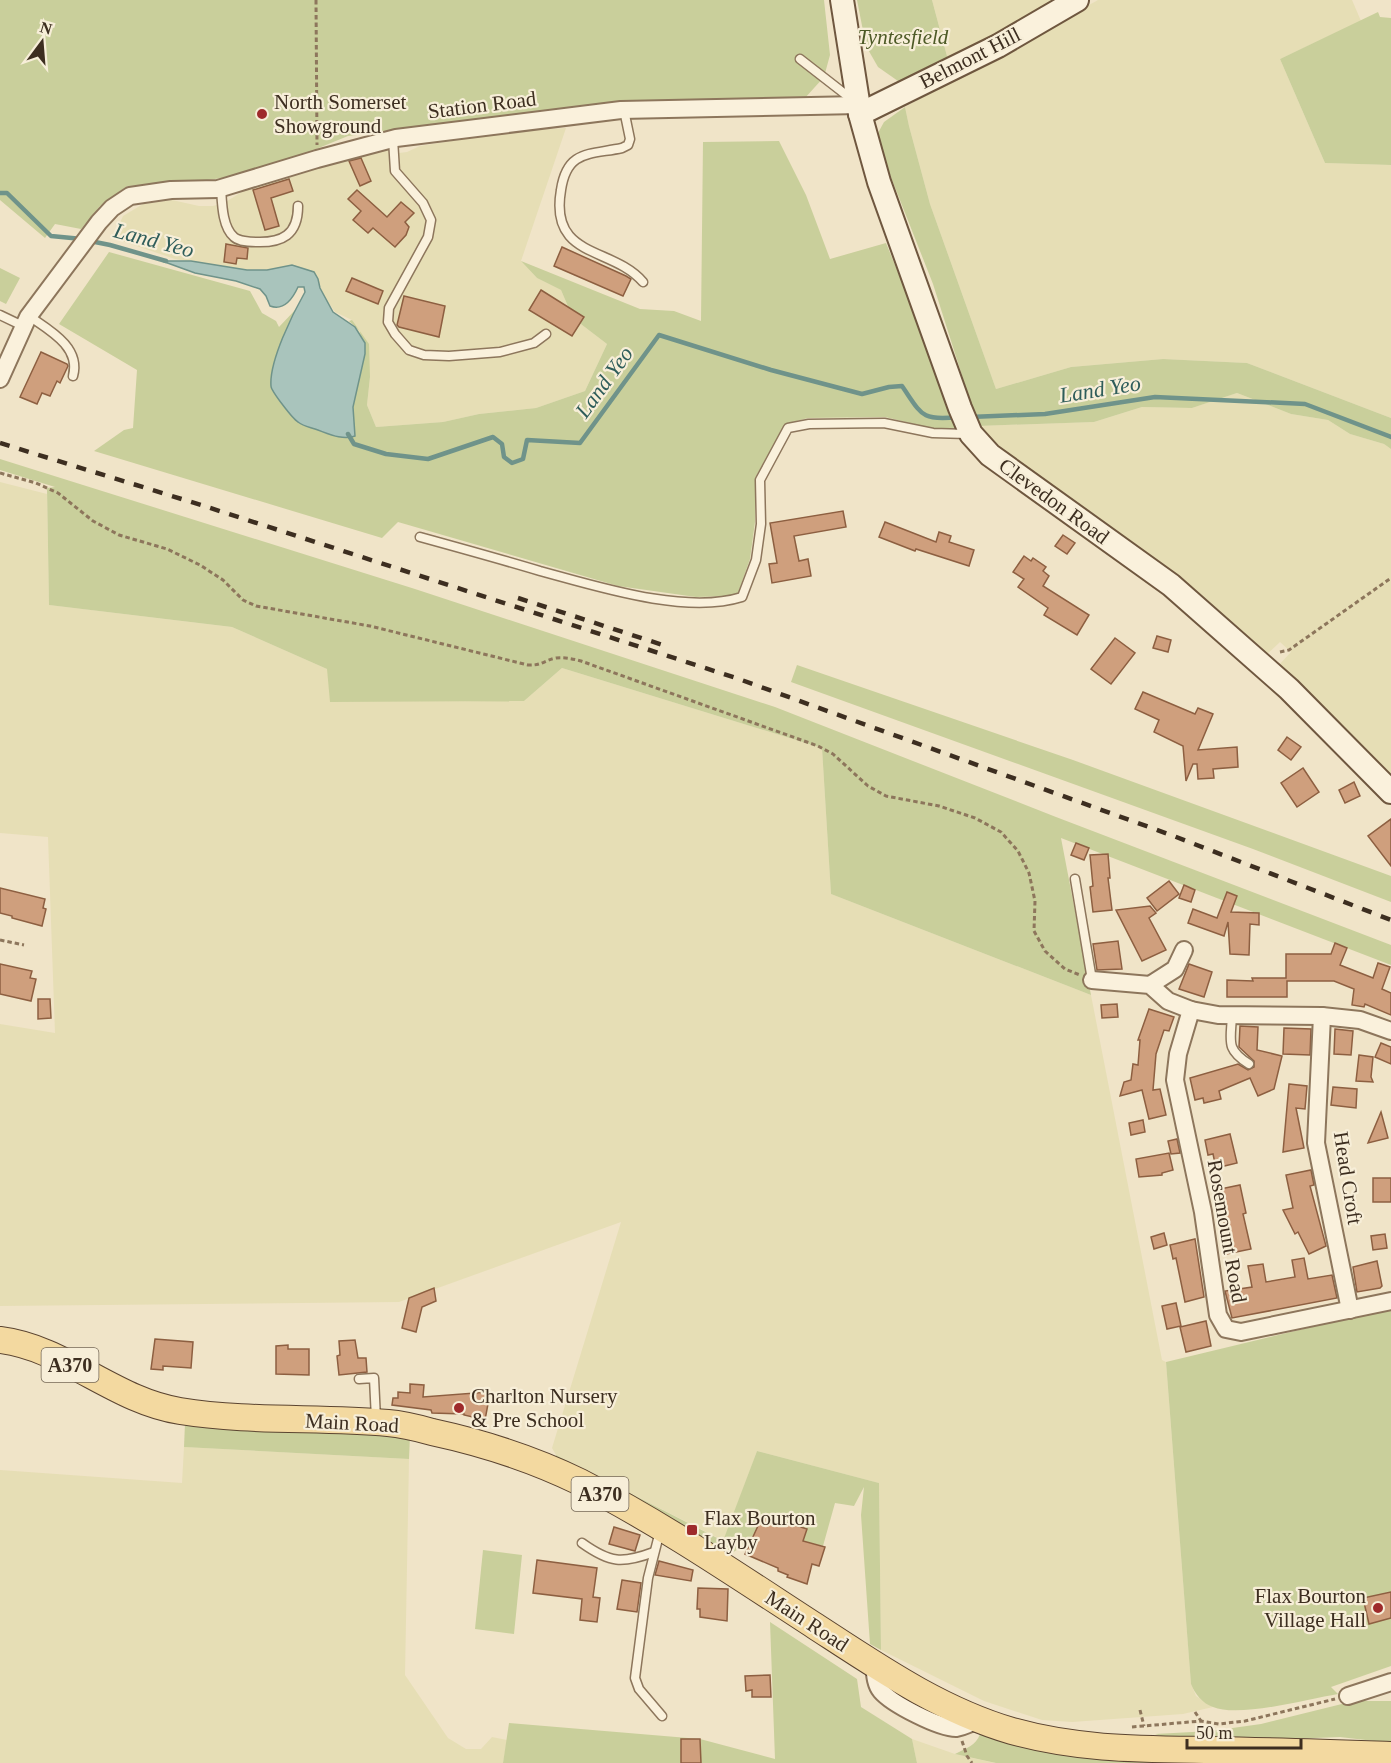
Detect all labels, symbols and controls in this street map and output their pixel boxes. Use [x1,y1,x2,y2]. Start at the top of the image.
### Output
north arrow [12,12,72,72]
text: N [38,18,54,38]
street label: Belmont Hill [915,22,1025,94]
park label: Tyntesfield [858,25,949,49]
street label: Station Road [426,86,538,124]
place label: North Somerset Showground [274,90,407,138]
marker: North Somerset Showground [255,107,269,121]
water label: Land Yeo [110,217,197,263]
water label: Land Yeo [569,342,638,423]
water label: Land Yeo [1057,370,1142,408]
street label: Clevedon Road [994,453,1114,549]
street label: Head Croft [1329,1130,1367,1226]
street label: Rosemount Road [1203,1157,1252,1305]
road number: A370 [42,1348,98,1382]
place label: Charlton Nursery & Pre School [471,1384,618,1432]
marker: Charlton Nursery & Pre School [452,1401,466,1415]
street label: Main Road [304,1409,400,1437]
road number: A370 [572,1477,628,1511]
place label: Flax Bourton Layby [704,1506,816,1554]
marker: Flax Bourton Layby [685,1523,699,1537]
place label: Flax Bourton Village Hall [1255,1584,1366,1632]
street label: Main Road [761,1585,853,1657]
marker: Flax Bourton Village Hall [1371,1601,1385,1615]
scale bar [1187,1712,1301,1750]
text: 50 m [1196,1723,1233,1743]

